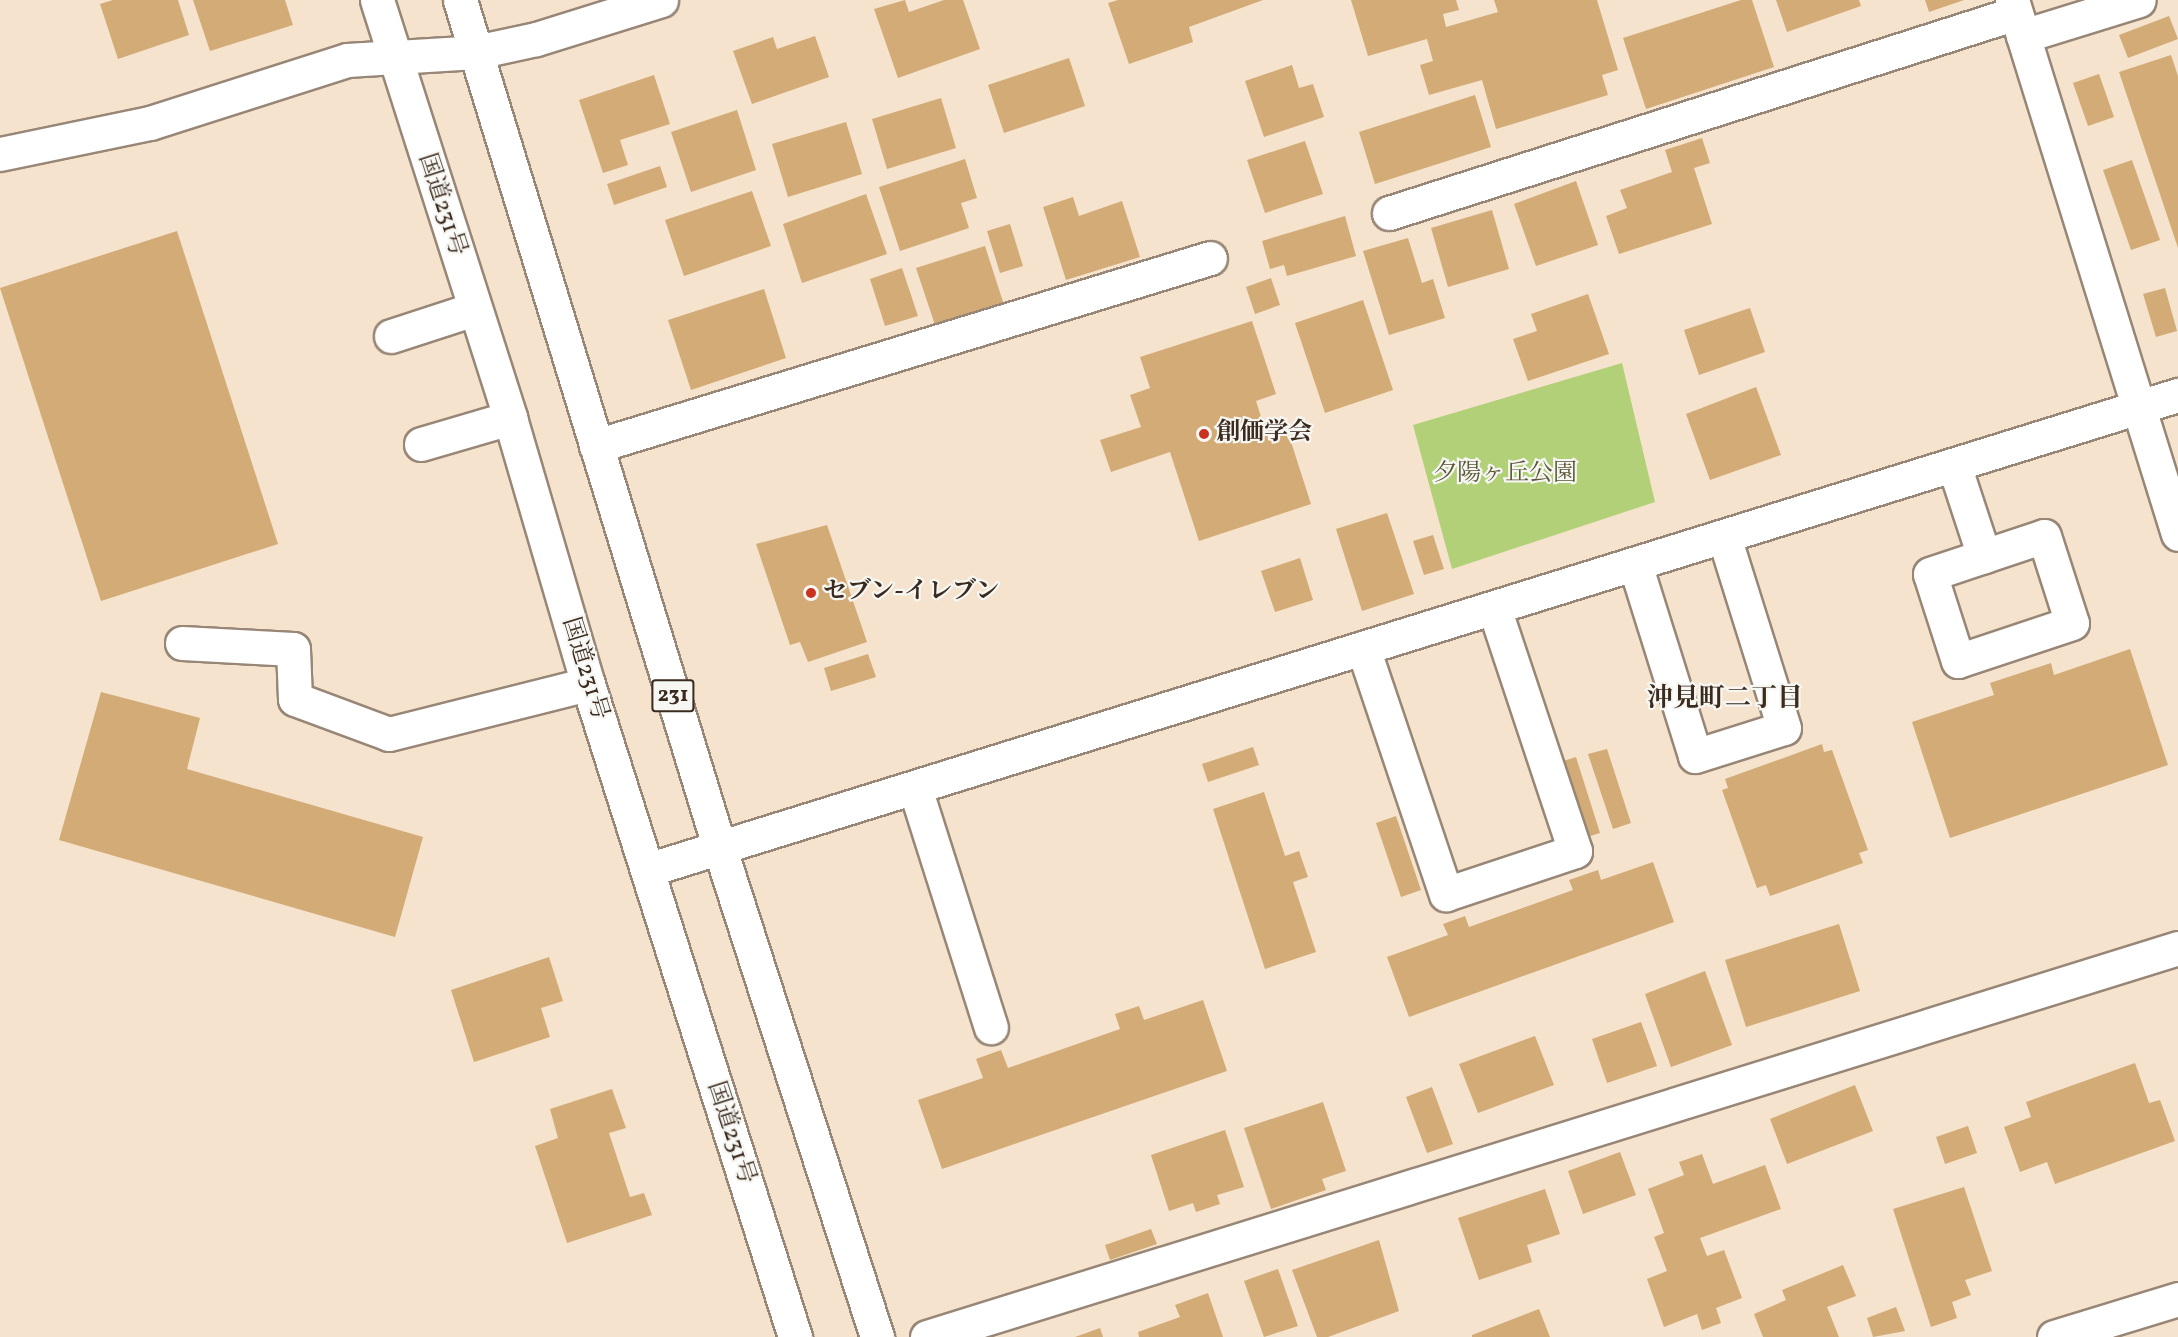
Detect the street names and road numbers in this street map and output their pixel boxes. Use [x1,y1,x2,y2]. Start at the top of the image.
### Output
street label: 国道231号 [411,150,471,260]
street label: 国道231号 [555,614,613,724]
road number: 231 [650,677,696,715]
street label: 国道231号 [700,1078,760,1188]

